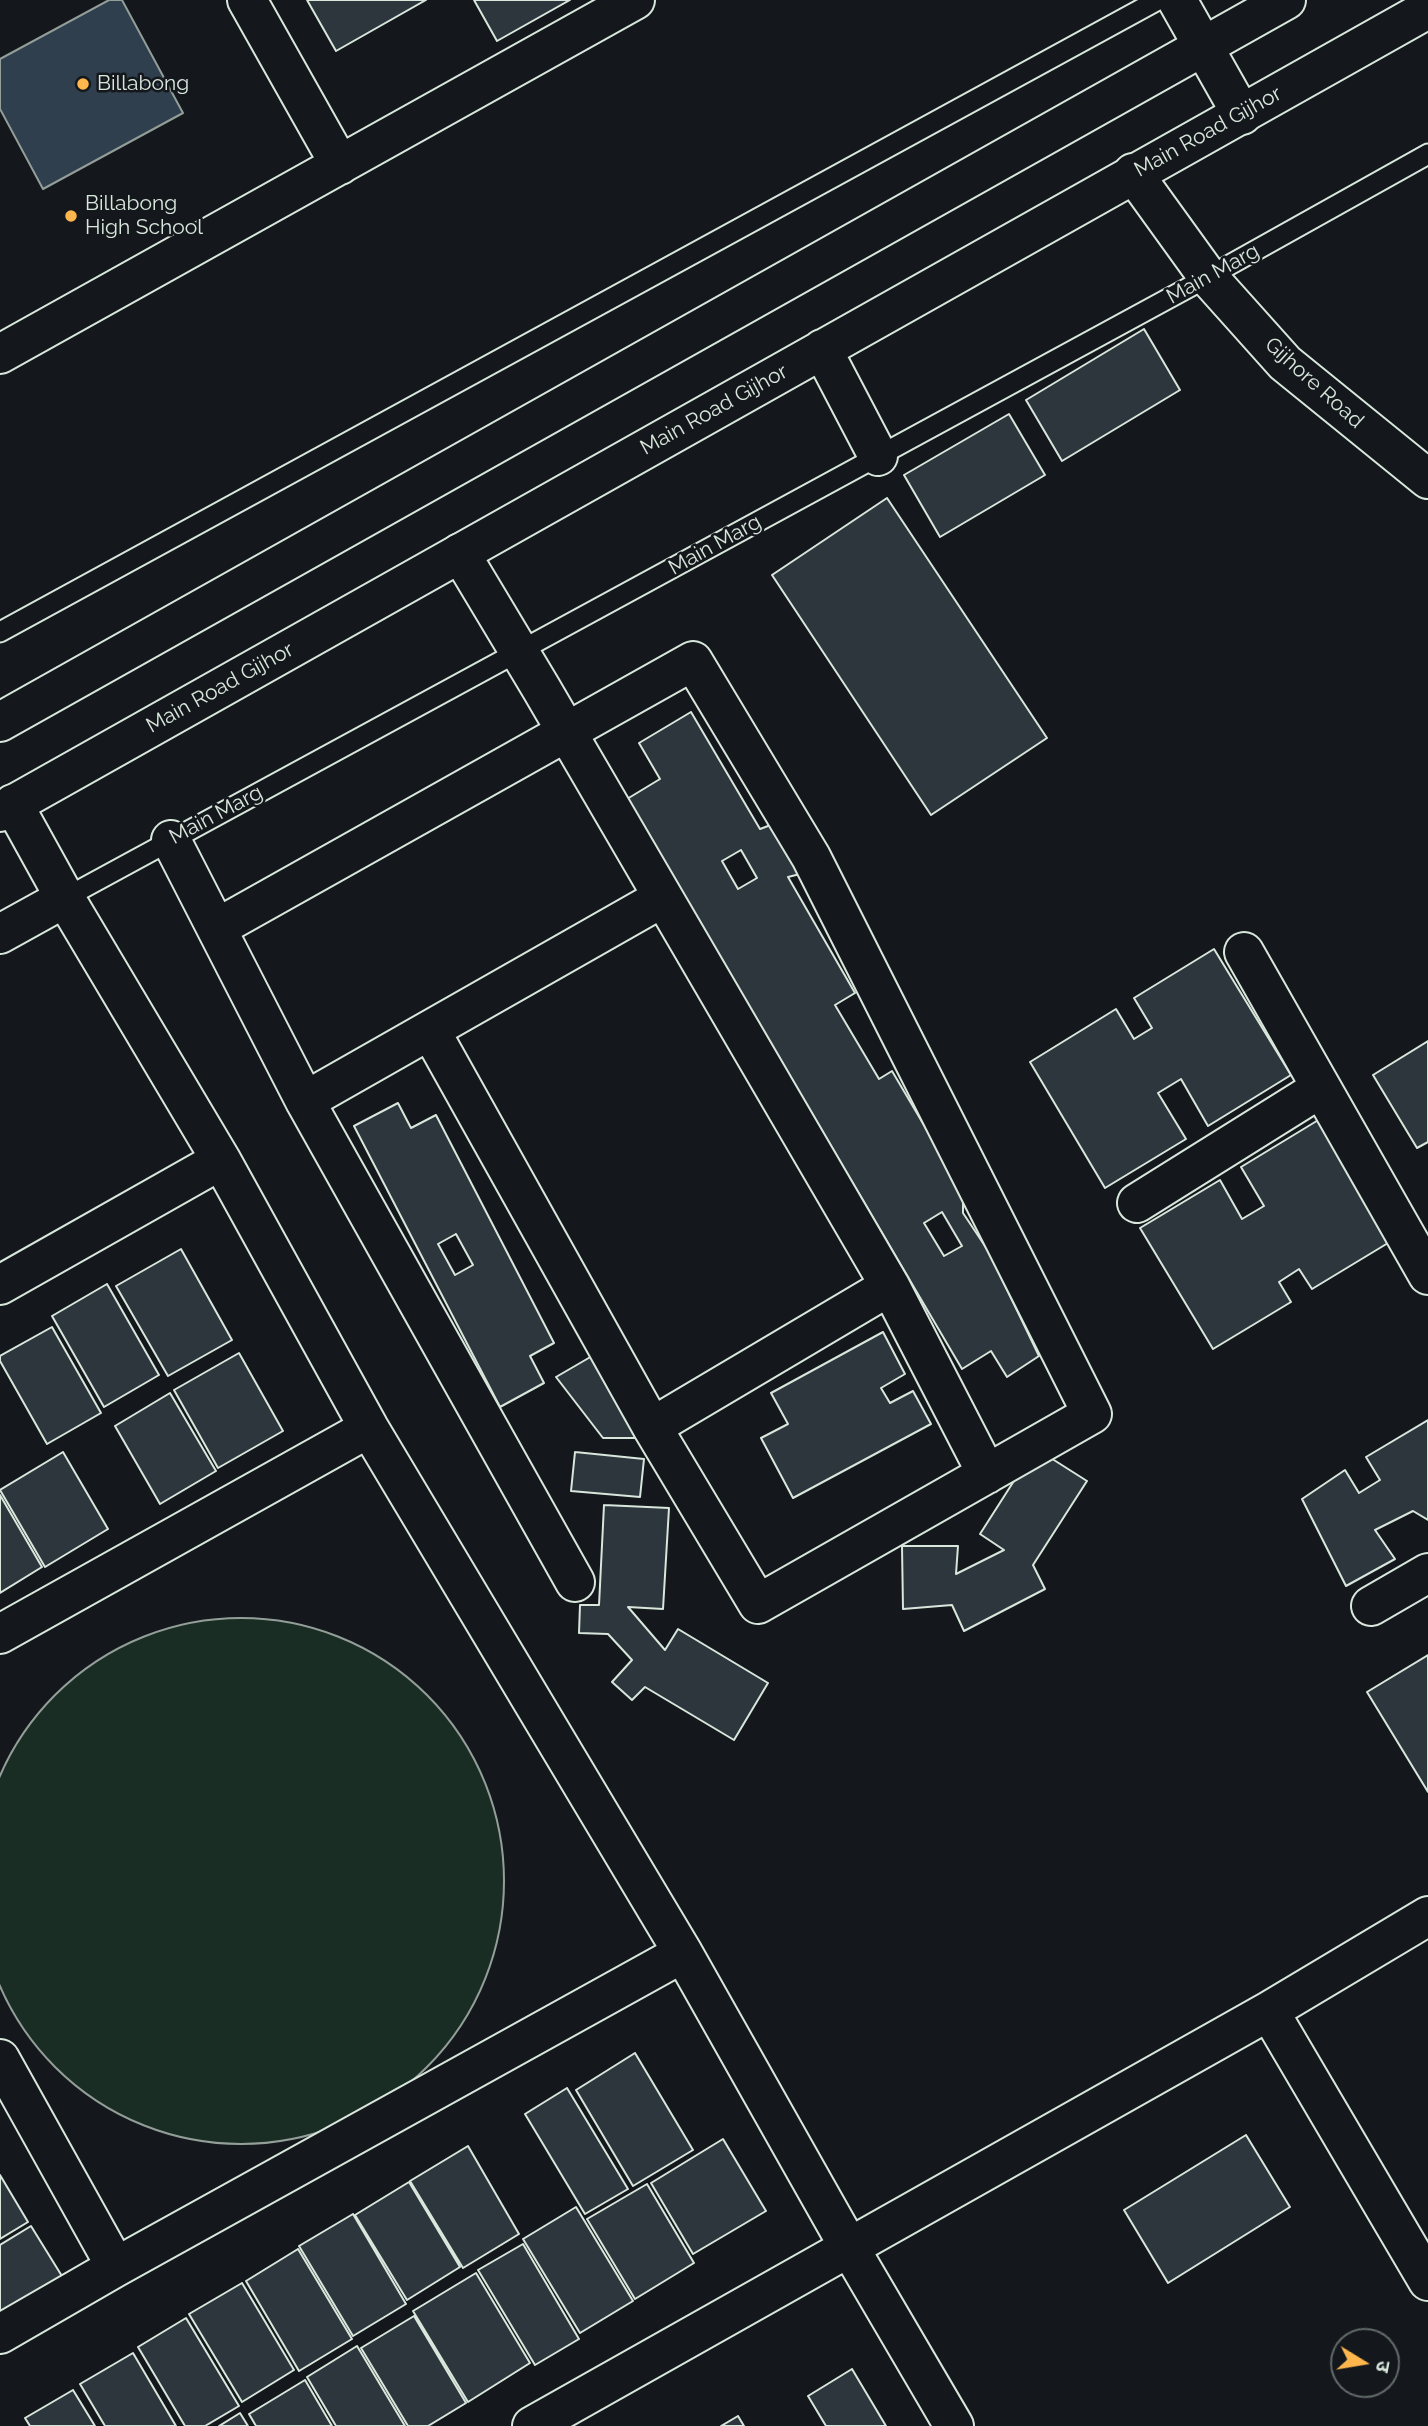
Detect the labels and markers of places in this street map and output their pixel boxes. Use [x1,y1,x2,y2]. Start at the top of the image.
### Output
place label: Billabong [97,71,189,97]
marker: Billabong [75,76,91,92]
place label: Billabong High School [85,191,203,241]
marker: Billabong High School [63,208,79,224]

